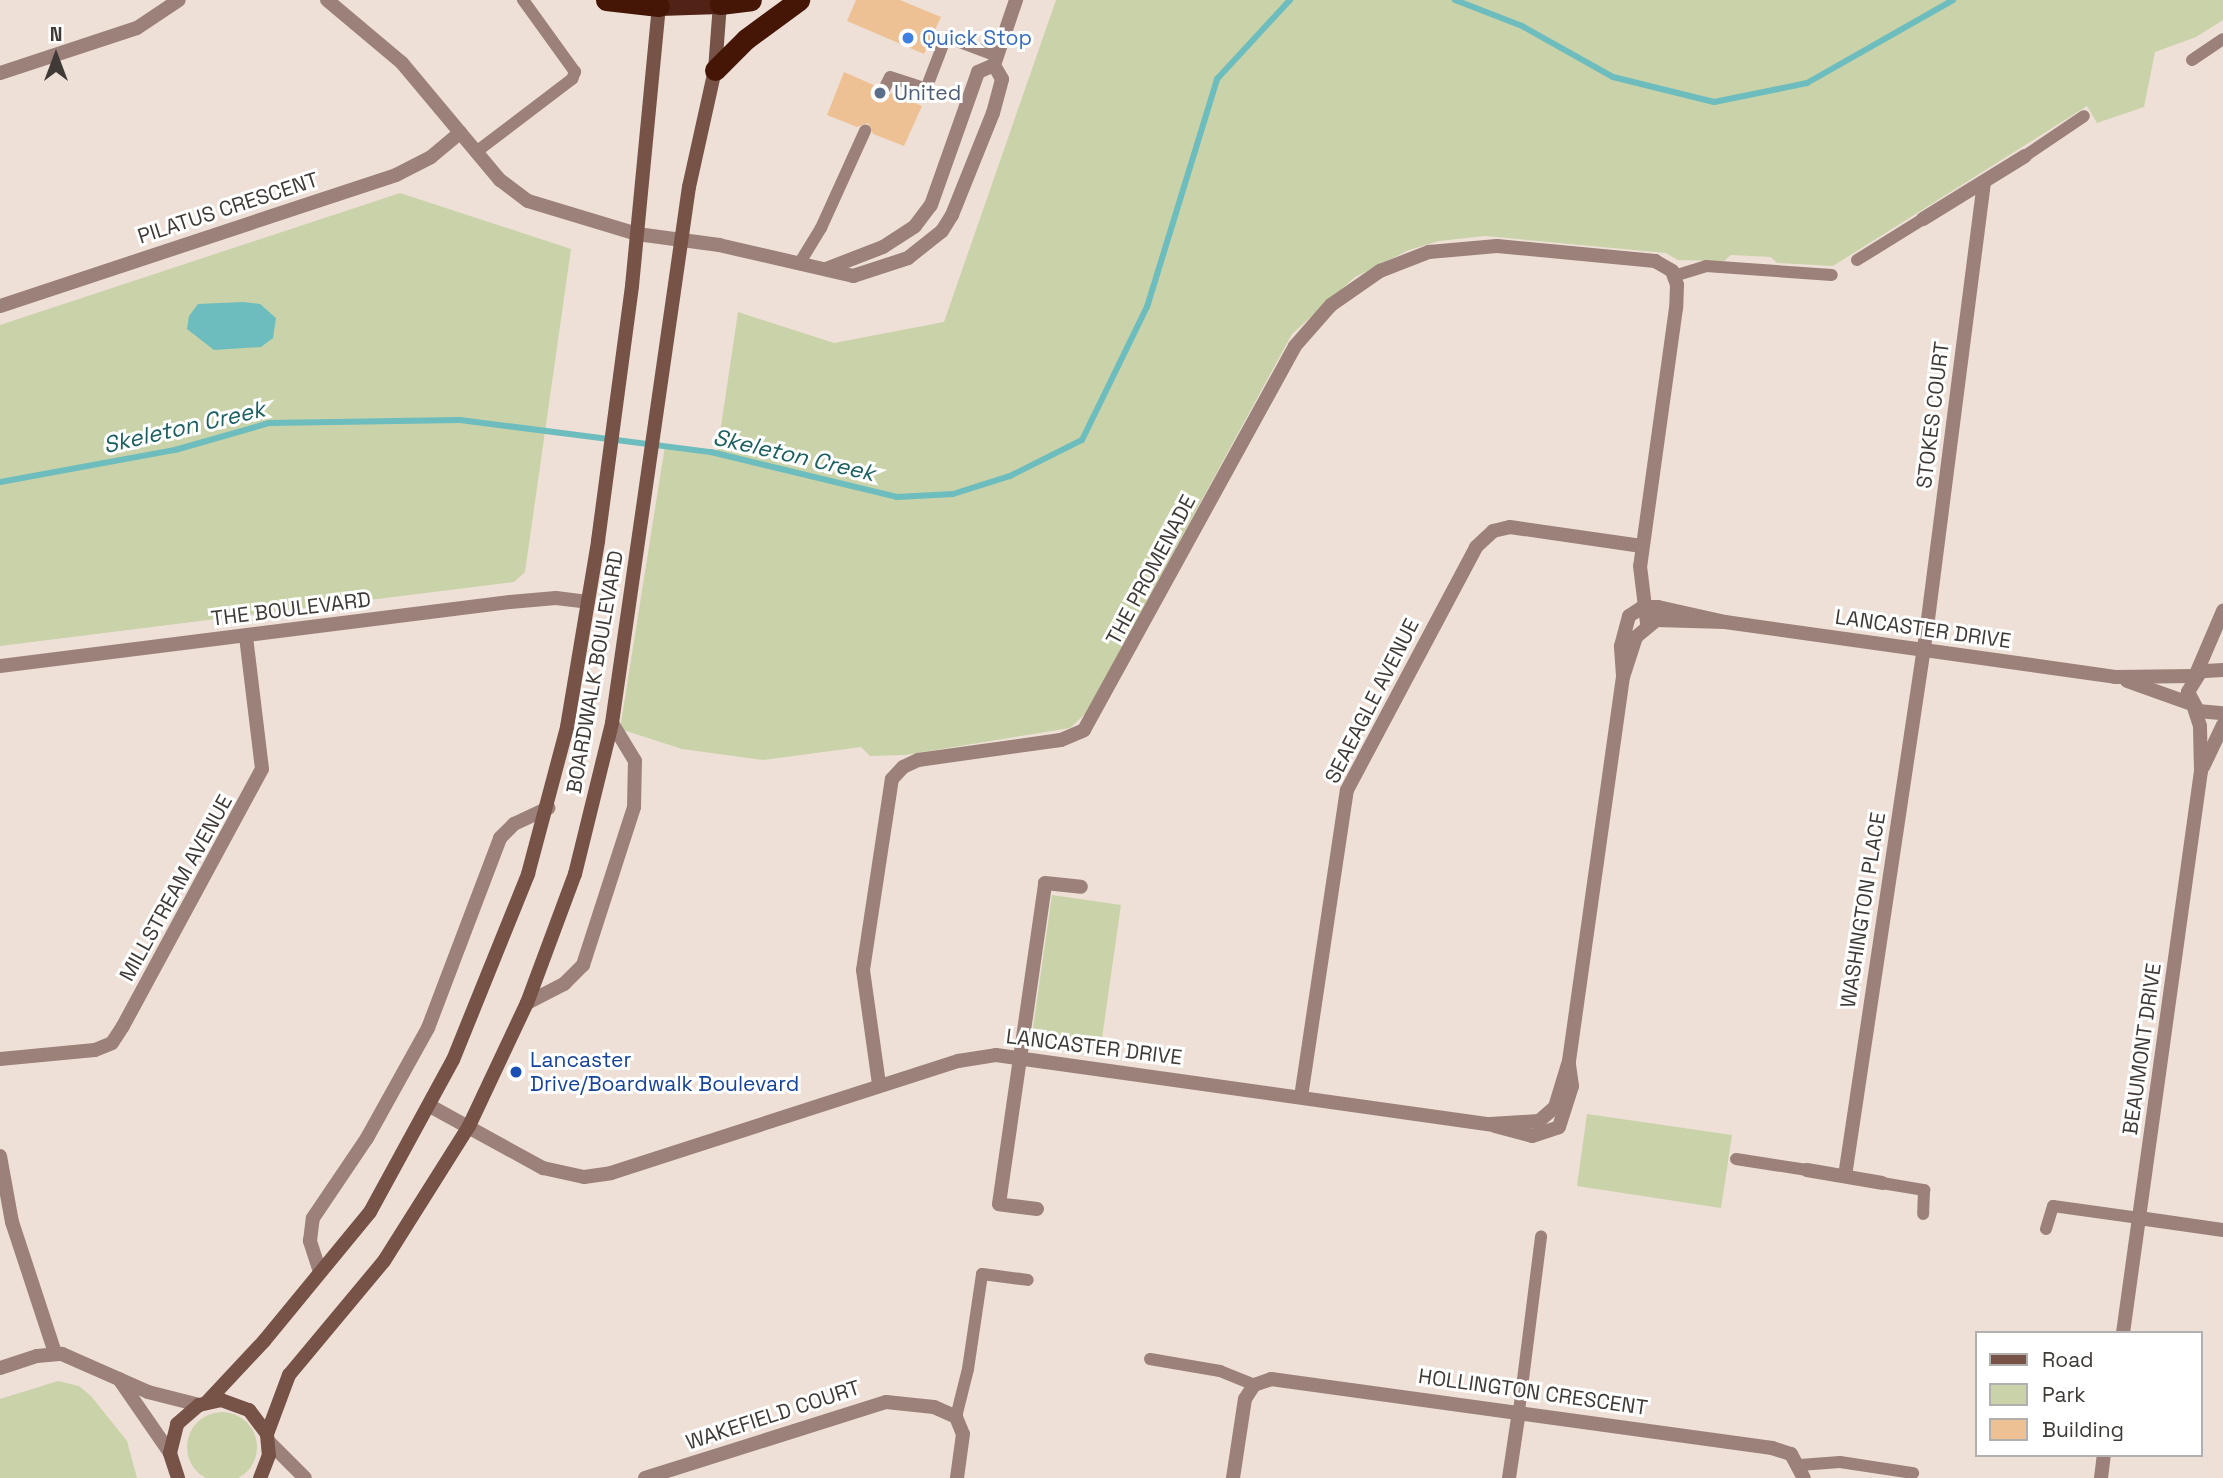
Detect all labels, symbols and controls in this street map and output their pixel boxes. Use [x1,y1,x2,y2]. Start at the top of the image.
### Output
north arrow [21,21,91,91]
text: N [50,22,62,47]
place label: Quick Stop [922,25,1032,51]
marker: Quick Stop [900,30,916,46]
place label: United [894,80,961,106]
marker: United [872,85,888,101]
street label: PILATUS CRESCENT [134,167,322,249]
street label: STOKES COURT [1911,340,1955,490]
water label: Skeleton Creek [100,395,268,459]
water label: Skeleton Creek [710,423,878,487]
street label: THE PROMENADE [1101,491,1201,649]
street label: BOARDWALK BOULEVARD [561,549,629,795]
street label: THE BOULEVARD [210,587,372,631]
street label: LANCASTER DRIVE [1833,604,2013,654]
street label: SEAEAGLE AVENUE [1319,614,1425,788]
street label: MILLSTREAM AVENUE [114,790,238,986]
street label: WASHINGTON PLACE [1835,810,1891,1010]
street label: BEAUMONT DRIVE [2117,961,2167,1137]
street label: LANCASTER DRIVE [1004,1024,1184,1070]
place label: Lancaster Drive/Boardwalk Boulevard [530,1047,799,1097]
marker: Lancaster Drive/Boardwalk Boulevard [508,1064,524,1080]
legend [1974,1331,2202,1457]
text: Road [2042,1346,2094,1373]
street label: HOLLINGTON CRESCENT [1417,1363,1649,1421]
street label: WAKEFIELD COURT [683,1375,863,1455]
text: Park [2042,1381,2086,1408]
text: Building [2042,1416,2124,1443]

